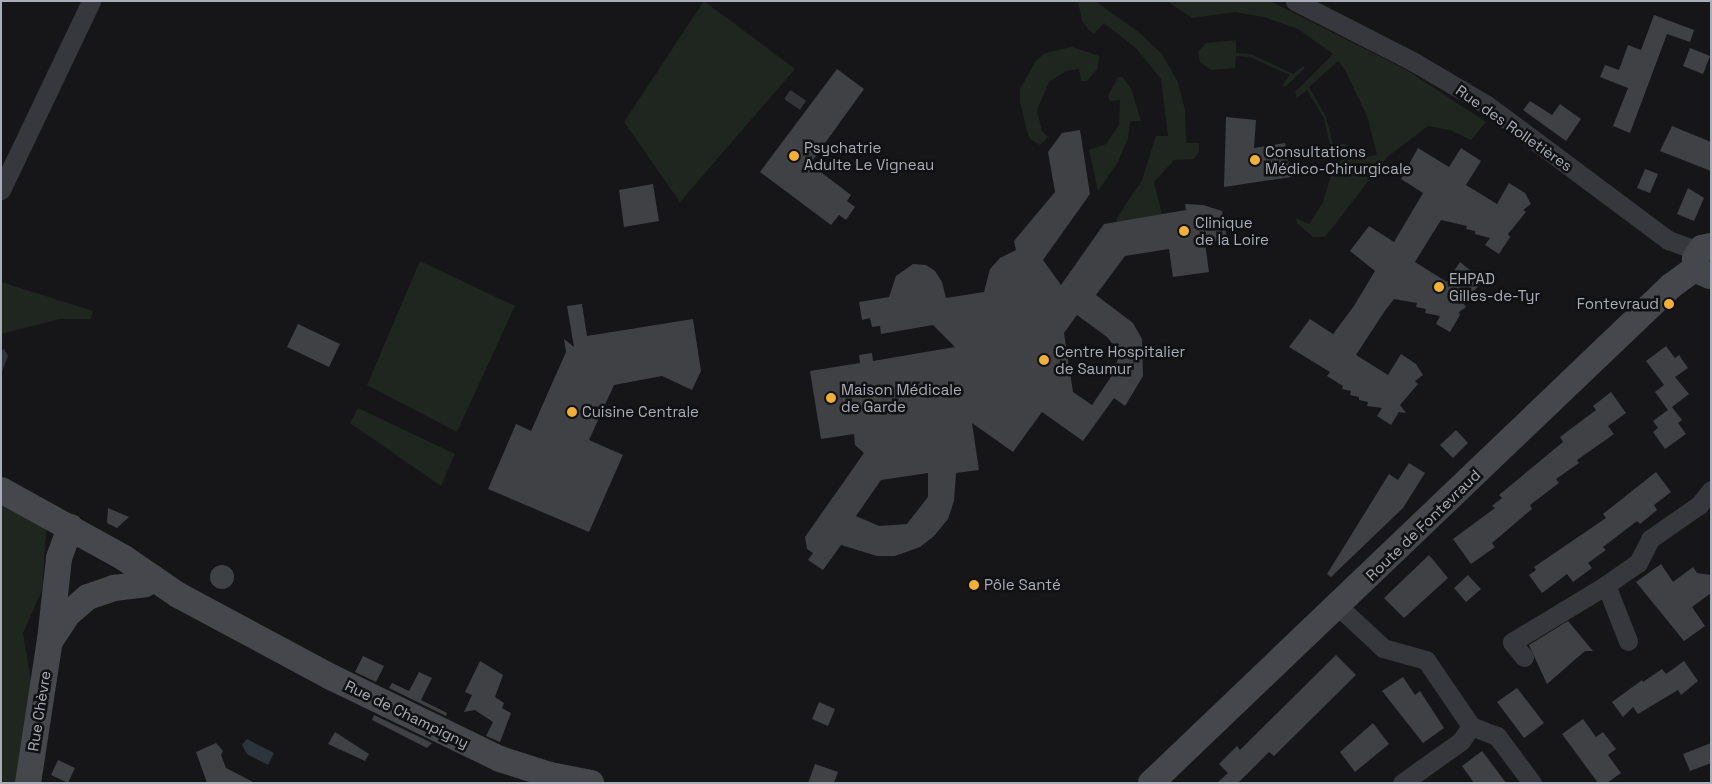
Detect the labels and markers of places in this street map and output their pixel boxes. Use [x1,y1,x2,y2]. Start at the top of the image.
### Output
place label: Psychatrie Adulte Le Vigneau [804,138,934,173]
place label: Consultations Médico-Chirurgicale [1265,142,1411,177]
marker: Psychatrie Adulte Le Vigneau [788,150,800,162]
marker: Consultations Médico-Chirurgicale [1249,154,1261,166]
place label: Clinique de la Loire [1195,213,1269,248]
marker: Clinique de la Loire [1177,224,1191,238]
place label: EHPAD Gilles-de-Tyr [1449,269,1540,304]
marker: EHPAD Gilles-de-Tyr [1433,281,1445,293]
place label: Fontevraud [1577,295,1659,313]
marker: Fontevraud [1663,298,1675,310]
place label: Centre Hospitalier de Saumur [1055,342,1185,377]
marker: Centre Hospitalier de Saumur [1037,353,1051,367]
place label: Maison Médicale de Garde [841,380,962,415]
marker: Maison Médicale de Garde [825,392,837,404]
place label: Cuisine Centrale [582,403,699,421]
marker: Cuisine Centrale [566,406,578,418]
place label: Pôle Santé [984,576,1061,594]
marker: Pôle Santé [968,579,980,591]

